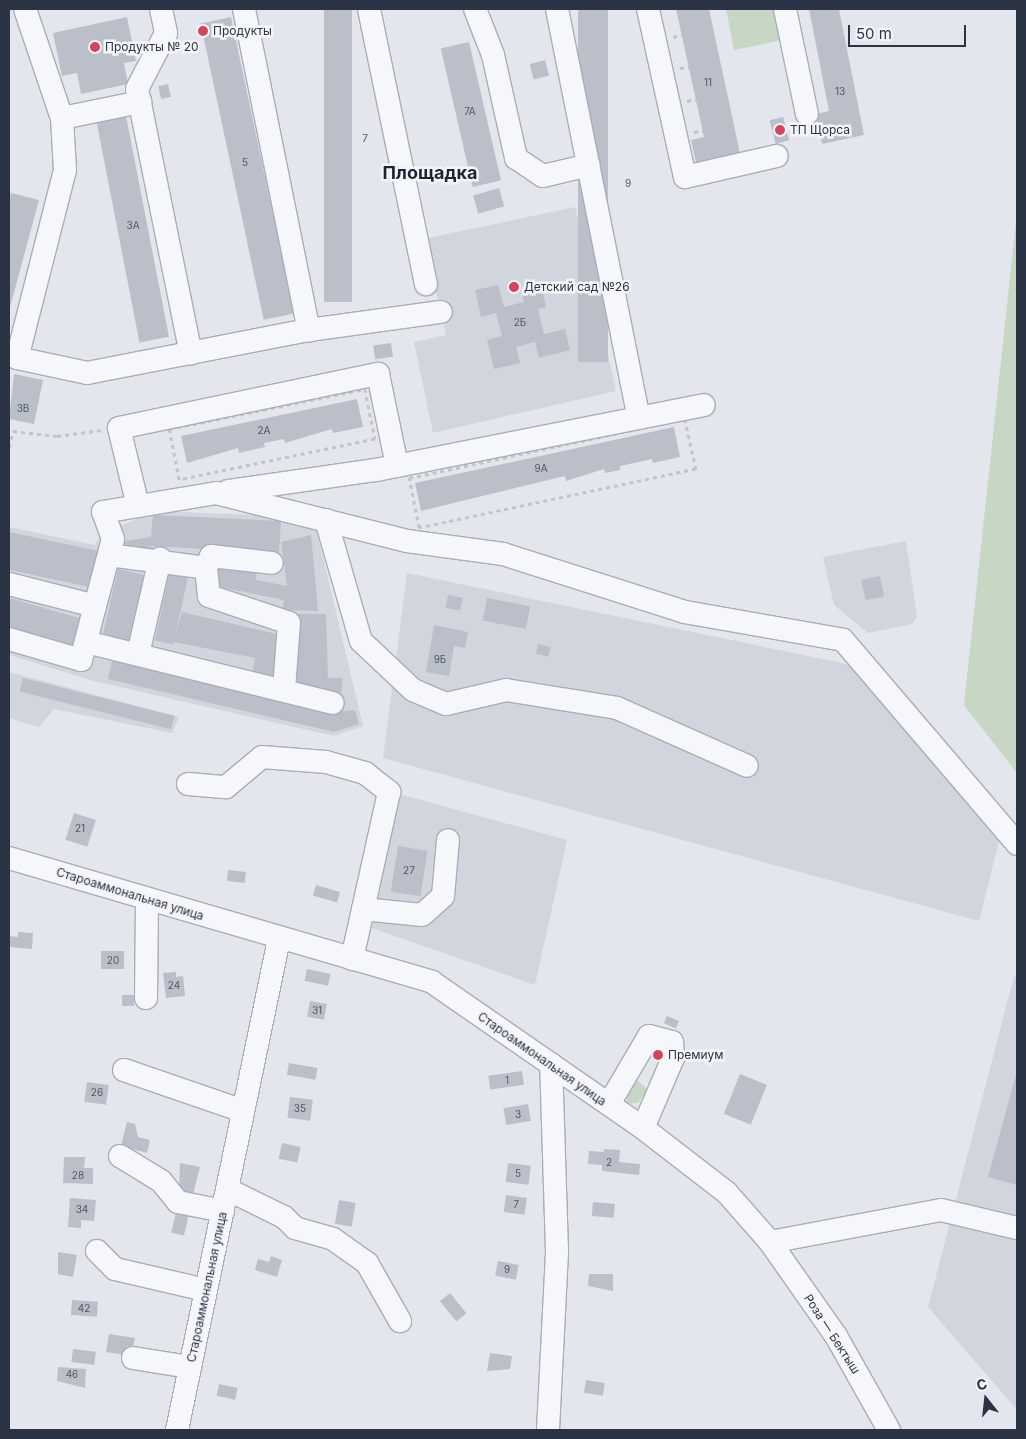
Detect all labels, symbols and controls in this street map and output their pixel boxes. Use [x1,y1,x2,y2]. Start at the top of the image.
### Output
scale bar [851,15,968,47]
place label: Продукты [213,24,272,38]
text: 50 m [856,24,892,43]
marker: Продукты [197,25,209,37]
place label: Продукты № 20 [105,40,199,54]
marker: Продукты № 20 [89,41,101,53]
house number: 11 [704,77,712,89]
house number: 13 [835,86,845,98]
house number: 7А [464,106,476,118]
place label: ТП Щорса [790,123,850,137]
marker: ТП Щорса [774,124,786,136]
house number: 7 [362,133,368,145]
house number: 5 [242,157,248,169]
district label: Площадка [383,162,477,184]
house number: 9 [625,178,631,190]
house number: 3А [126,220,140,232]
place label: Детский сад №26 [524,280,630,294]
marker: Детский сад №26 [508,281,520,293]
house number: 2Б [514,317,526,329]
house number: 3В [17,403,29,415]
house number: 2А [258,425,270,437]
house number: 9А [534,463,548,475]
house number: 9Б [434,654,446,666]
house number: 21 [75,823,85,835]
street label: Староаммональная улица [54,865,206,923]
house number: 27 [403,865,415,877]
house number: 20 [107,955,119,967]
house number: 24 [168,980,180,992]
house number: 31 [312,1005,322,1017]
street label: Староаммональная улица [475,1009,609,1109]
place label: Премиум [668,1048,723,1062]
marker: Премиум [652,1049,664,1061]
house number: 1 [505,1075,509,1087]
house number: 26 [91,1087,103,1099]
house number: 35 [294,1103,306,1115]
house number: 3 [515,1109,521,1121]
house number: 2 [606,1157,612,1169]
house number: 5 [515,1168,521,1180]
house number: 28 [72,1170,84,1182]
house number: 7 [513,1199,519,1211]
house number: 34 [76,1204,88,1216]
street label: Староаммональная улица [184,1210,230,1364]
house number: 9 [504,1264,510,1276]
street label: Роза — Бектыш [801,1292,863,1376]
house number: 42 [78,1303,90,1315]
house number: 46 [66,1369,78,1381]
north arrow [961,1374,1011,1424]
text: С [974,1375,989,1394]

